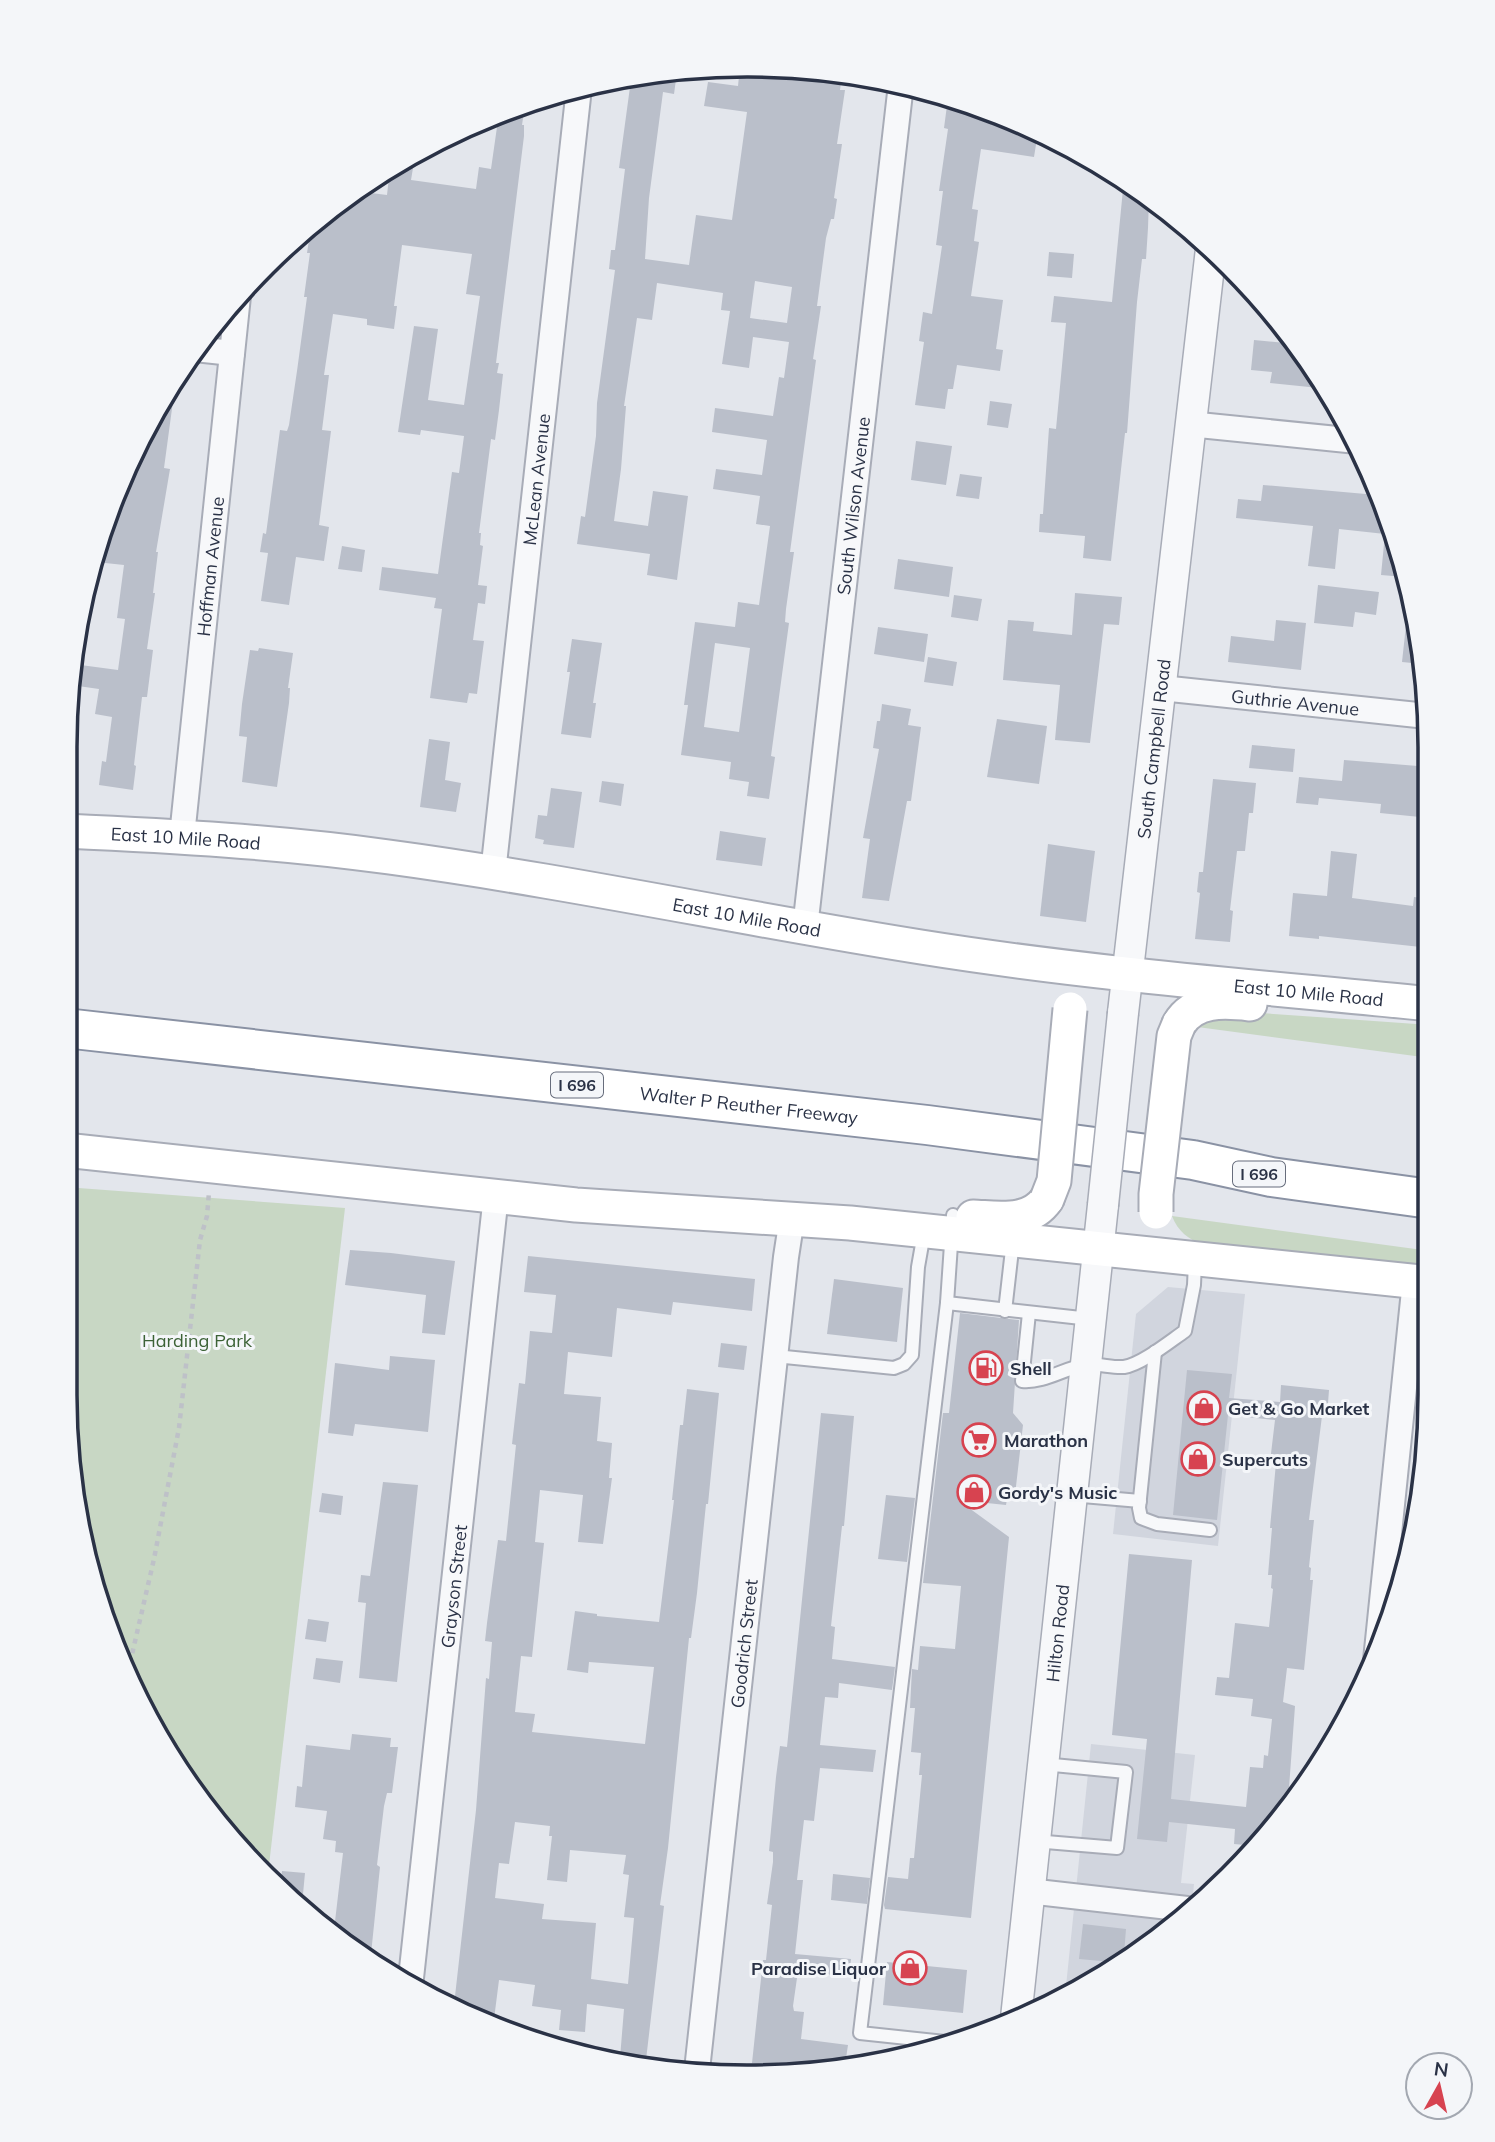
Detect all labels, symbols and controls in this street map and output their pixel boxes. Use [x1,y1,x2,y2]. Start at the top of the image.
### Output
street label: McLean Avenue [517,412,555,547]
street label: South Wilson Avenue [831,415,875,596]
street label: Hoffman Avenue [191,495,229,638]
street label: South Campbell Road [1132,658,1175,840]
street label: Guthrie Avenue [1230,684,1360,720]
street label: East 10 Mile Road [110,822,262,854]
street label: East 10 Mile Road [671,892,823,942]
street label: East 10 Mile Road [1233,974,1385,1011]
road number: I 696 [551,1072,603,1098]
street label: Walter P Reuther Freeway [638,1081,860,1129]
road number: I 696 [1233,1162,1285,1186]
park label: Harding Park [142,1329,253,1352]
fuel station icon: Shell [967,1349,1005,1387]
place label: Shell [1010,1357,1052,1380]
shop icon: Get & Go Market [1185,1389,1223,1427]
place label: Get & Go Market [1228,1397,1370,1420]
supermarket icon: Marathon [960,1421,998,1459]
place label: Marathon [1004,1429,1088,1452]
shop icon: Supercuts [1179,1440,1217,1478]
place label: Supercuts [1222,1448,1308,1471]
shop icon: Gordy's Music [955,1473,993,1511]
place label: Gordy's Music [998,1481,1117,1504]
street label: Grayson Street [435,1523,472,1649]
street label: Goodrich Street [725,1578,762,1709]
street label: Hilton Road [1041,1583,1074,1683]
shop icon: Paradise Liquor [891,1949,929,1987]
place label: Paradise Liquor [751,1957,887,1980]
north arrow [1404,2051,1474,2121]
text: N [1433,2056,1450,2082]

